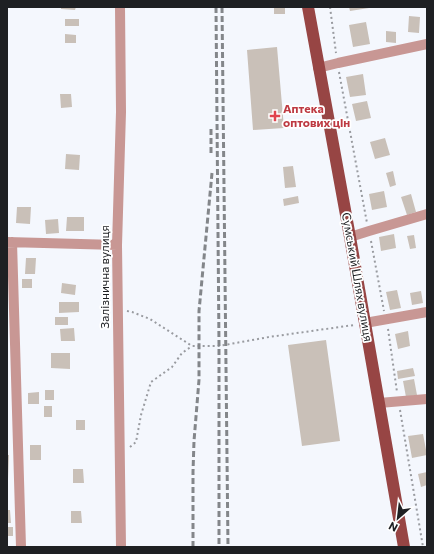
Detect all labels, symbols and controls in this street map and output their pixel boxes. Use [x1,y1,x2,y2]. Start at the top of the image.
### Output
place label: Аптека оптових цін [283,101,350,129]
marker: Аптека оптових цін [270,111,280,121]
street label: Сумський Шлях вулиця [340,211,376,343]
street label: Залізнична вулиця [97,225,111,329]
north arrow [378,498,418,538]
text: N [386,520,400,535]

